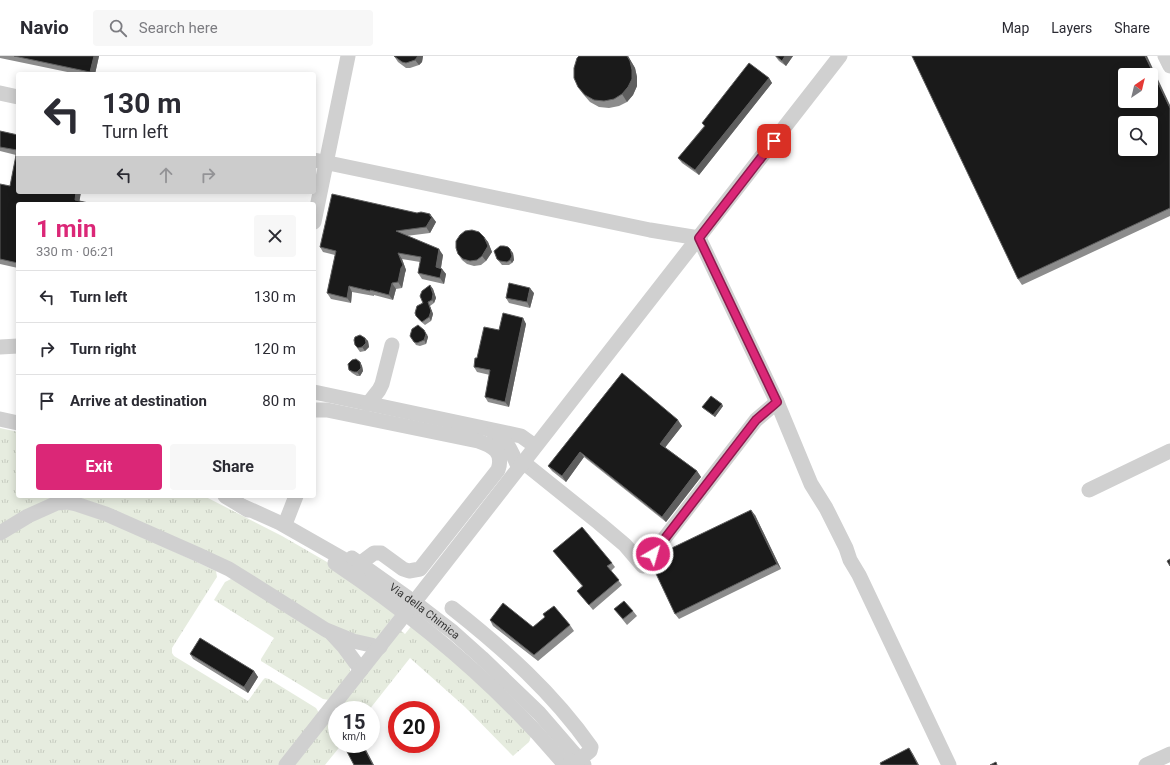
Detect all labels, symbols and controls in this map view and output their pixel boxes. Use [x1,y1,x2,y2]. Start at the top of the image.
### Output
search box [93,10,373,46]
text: Navio [20,16,69,39]
icon: search [107,17,129,39]
text: Search here [139,19,218,37]
text: Map [1002,20,1029,36]
text: Layers [1051,20,1092,36]
text: Share [1114,20,1150,36]
north arrow [1118,68,1158,108]
map controls [1118,68,1158,156]
text: 130 m [102,87,181,120]
icon: left [36,88,88,140]
button: search [1118,116,1158,156]
text: Turn left [102,121,168,142]
pin [757,124,791,158]
icon: arrive [763,130,785,152]
icon: left [113,164,135,186]
icon: ahead [155,164,177,186]
icon: right [197,164,219,186]
text: 1 min [36,215,96,243]
button: close [254,215,296,257]
text: 330 m · 06:21 [36,244,115,259]
icon: left [36,286,58,308]
text: Turn left [70,288,127,306]
text: 130 m [254,288,296,306]
icon: right [36,338,58,360]
text: Turn right [70,340,136,358]
text: 120 m [254,340,296,358]
icon: arrive [36,390,58,412]
text: Arrive at destination [70,392,207,410]
text: 80 m [262,392,296,410]
button: Exit [36,444,162,490]
button: Share [170,444,296,490]
position arrow [632,533,674,575]
street label: Via della Chimica [387,580,463,642]
speed limit sign: 20 [388,701,440,753]
text: 15 [343,710,365,734]
text: km/h [342,731,366,742]

